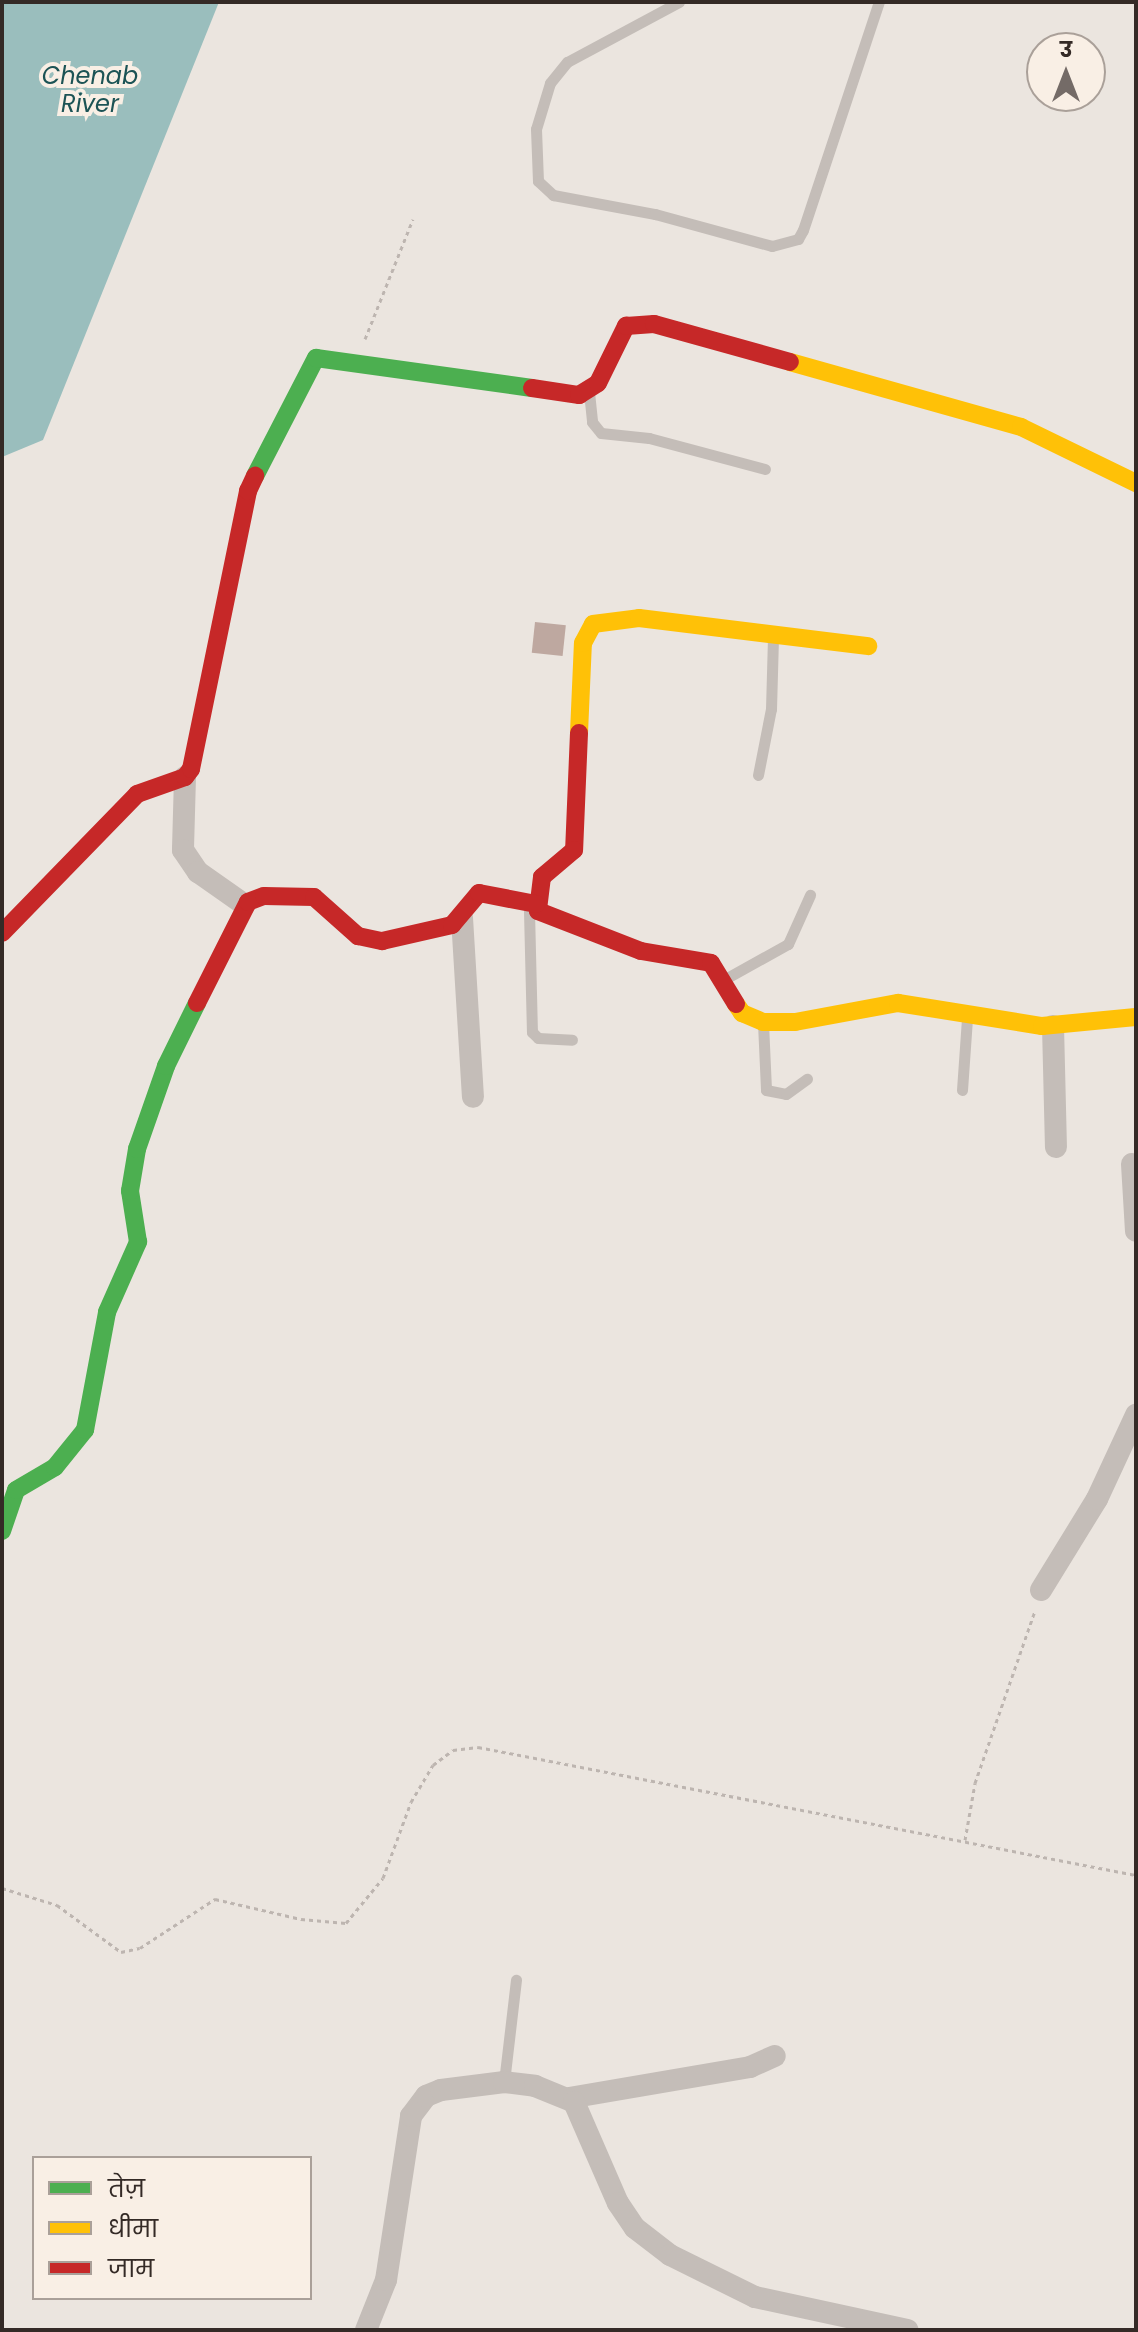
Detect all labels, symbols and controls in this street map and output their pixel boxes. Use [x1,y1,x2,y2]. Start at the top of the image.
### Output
north arrow [1026,32,1106,112]
text: उ [1060,34,1072,65]
water label: Chenab River [42,62,138,118]
legend [32,2156,312,2300]
text: तेज़ [108,2172,145,2205]
text: धीमा [108,2212,158,2245]
text: जाम [108,2252,154,2285]

